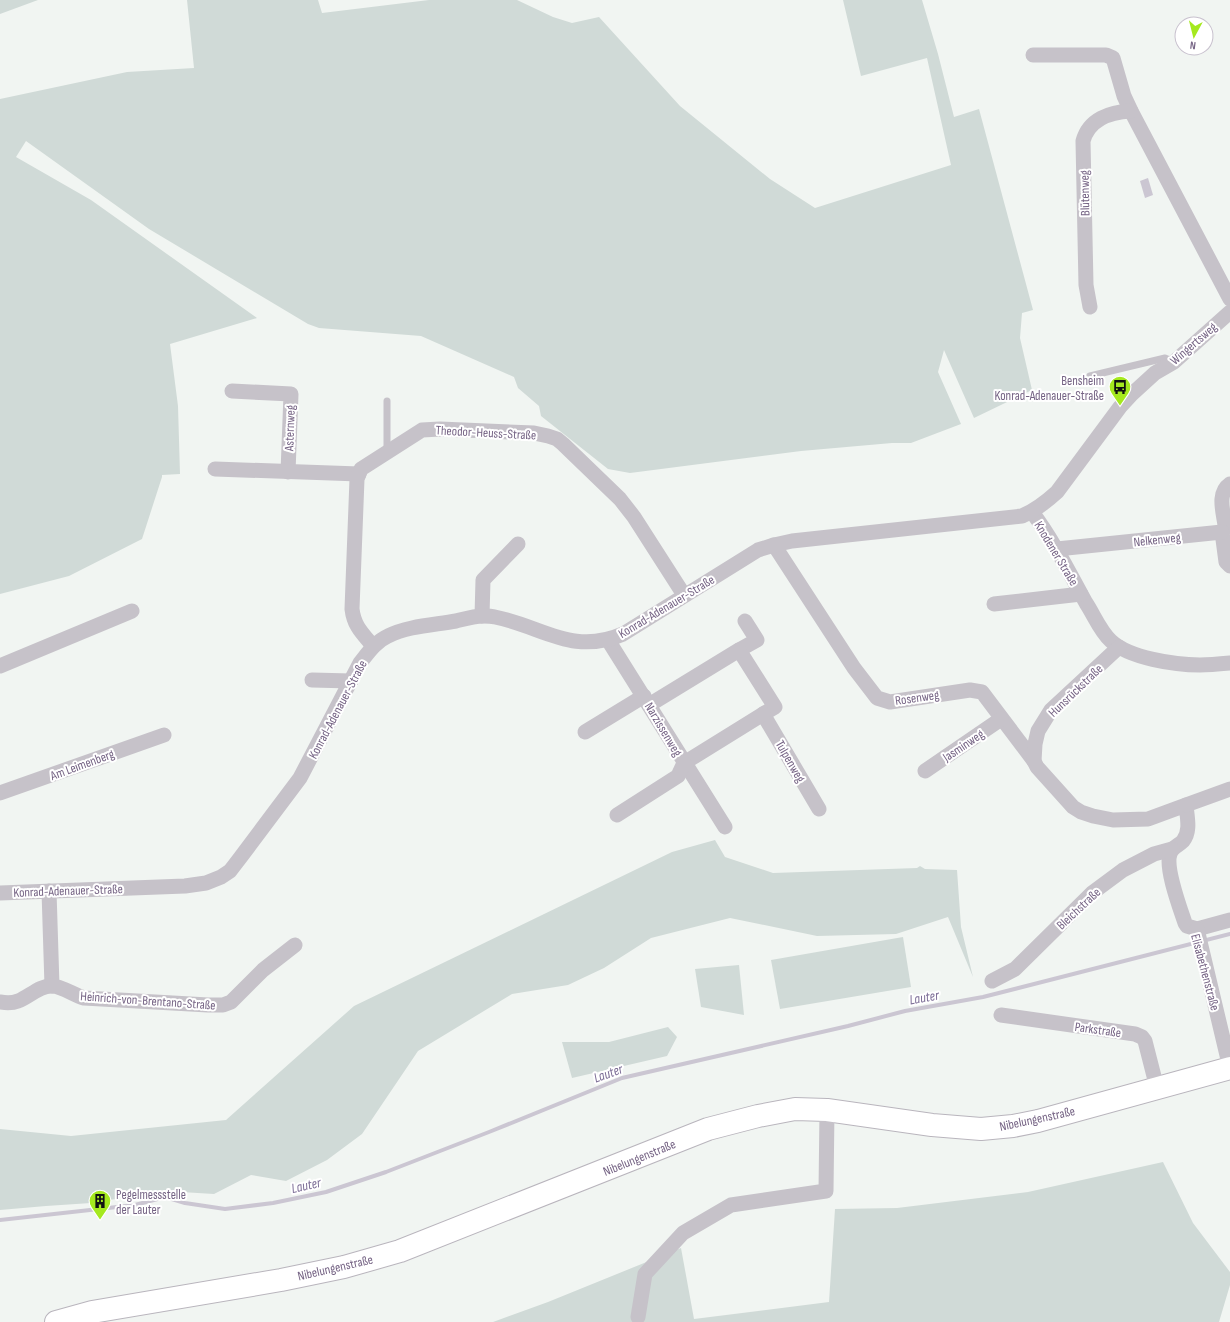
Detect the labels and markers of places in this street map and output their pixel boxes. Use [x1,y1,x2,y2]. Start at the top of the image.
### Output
place label: Bensheim Konrad-Adenauer-Straße [995,373,1104,404]
bus stop icon: Bensheim Konrad-Adenauer-Straße [1107,374,1133,407]
place label: Pegelmessstelle der Lauter [116,1187,186,1218]
building icon: Pegelmessstelle der Lauter [87,1188,113,1221]

